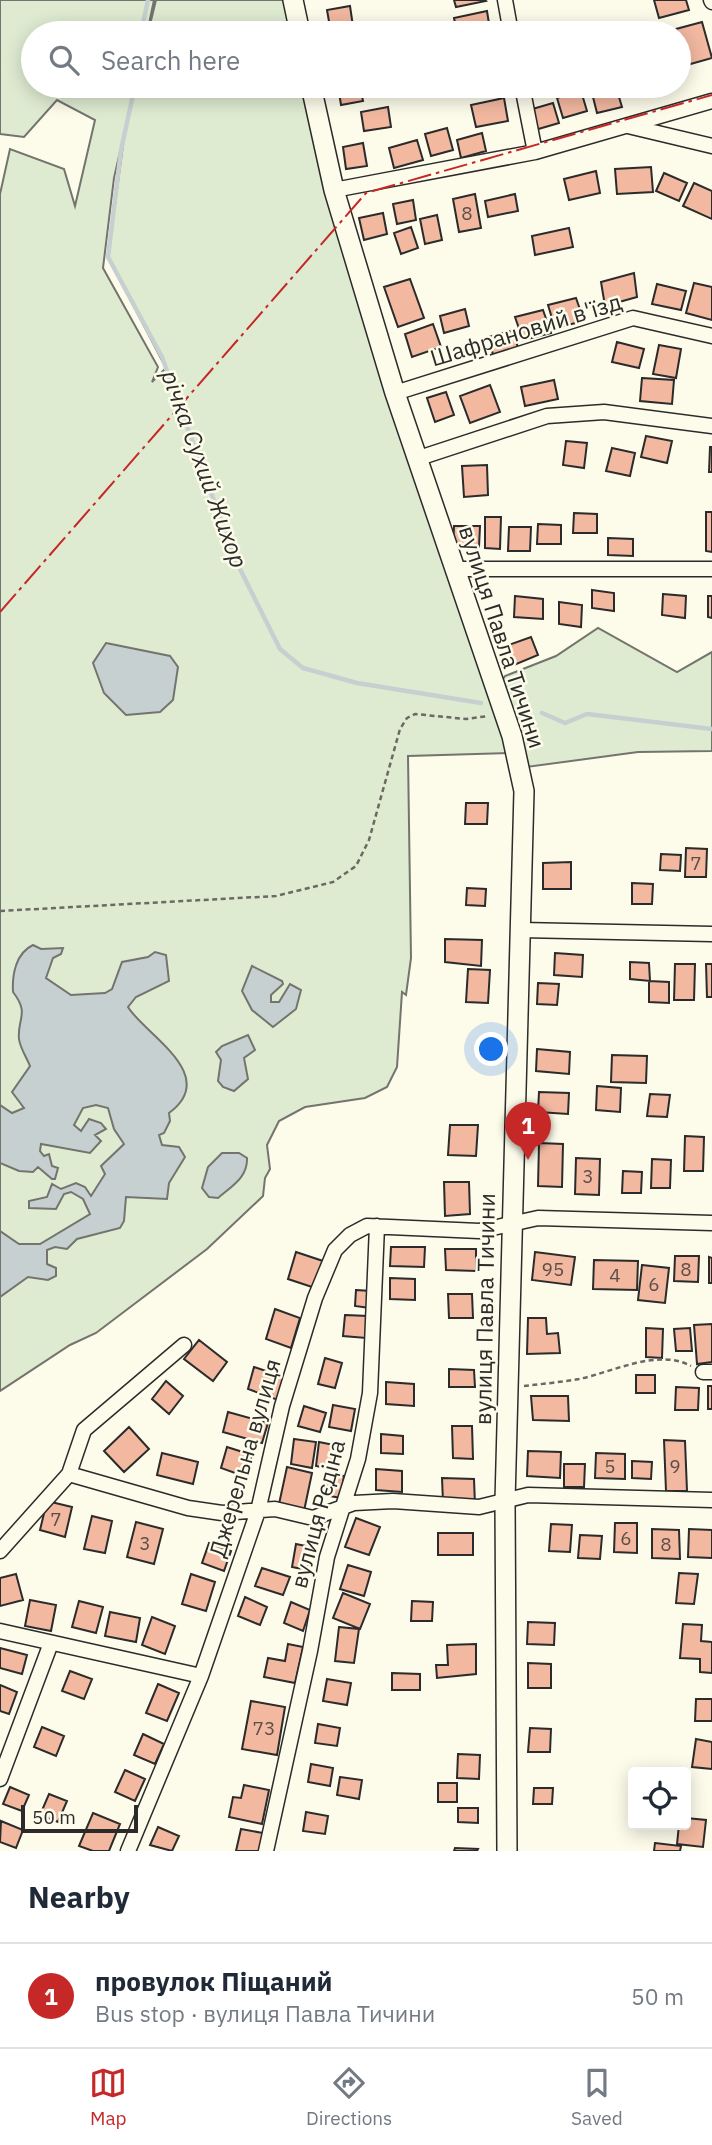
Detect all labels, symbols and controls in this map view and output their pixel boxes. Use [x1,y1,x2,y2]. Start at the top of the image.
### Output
search box [21,21,691,98]
icon: search [45,41,83,79]
text: Search here [101,43,240,77]
house number: 8 [461,201,473,225]
street label: Шафрановий в'їзд [426,286,625,372]
water label: річка Сухий Жихор [154,364,256,572]
street label: вулиця Павла Тичини [453,522,553,752]
house number: 7 [690,851,702,875]
your location [474,1032,508,1066]
pin: 1 [505,1102,551,1160]
house number: 3 [582,1164,594,1188]
street label: вулиця Павла Тичини [467,1193,501,1425]
house number: 95 [542,1257,564,1281]
house number: 8 [680,1257,692,1281]
house number: 4 [609,1263,621,1287]
house number: 6 [648,1272,660,1296]
street label: Джерельна вулиця [201,1355,287,1560]
street label: вулиця Рєдіна [283,1436,351,1591]
house number: 5 [604,1454,616,1478]
house number: 9 [669,1454,681,1478]
house number: 7 [50,1507,62,1531]
house number: 6 [620,1526,632,1550]
house number: 3 [139,1531,151,1555]
house number: 8 [660,1532,672,1556]
house number: 73 [253,1716,275,1740]
map controls [628,1767,691,1830]
button: locate [628,1767,691,1830]
scale bar [21,1802,138,1834]
text: 50 m [32,1805,76,1829]
text: Nearby [28,1877,130,1916]
text: провулок Піщаний [95,1964,332,1998]
text: 1 [44,1981,58,2011]
text: 50 m [631,1981,684,2011]
text: Bus stop · вулиця Павла Тичини [95,1998,435,2028]
tab: Map [89,2064,127,2130]
tab: Directions [306,2064,392,2130]
tab: Saved [571,2064,623,2130]

